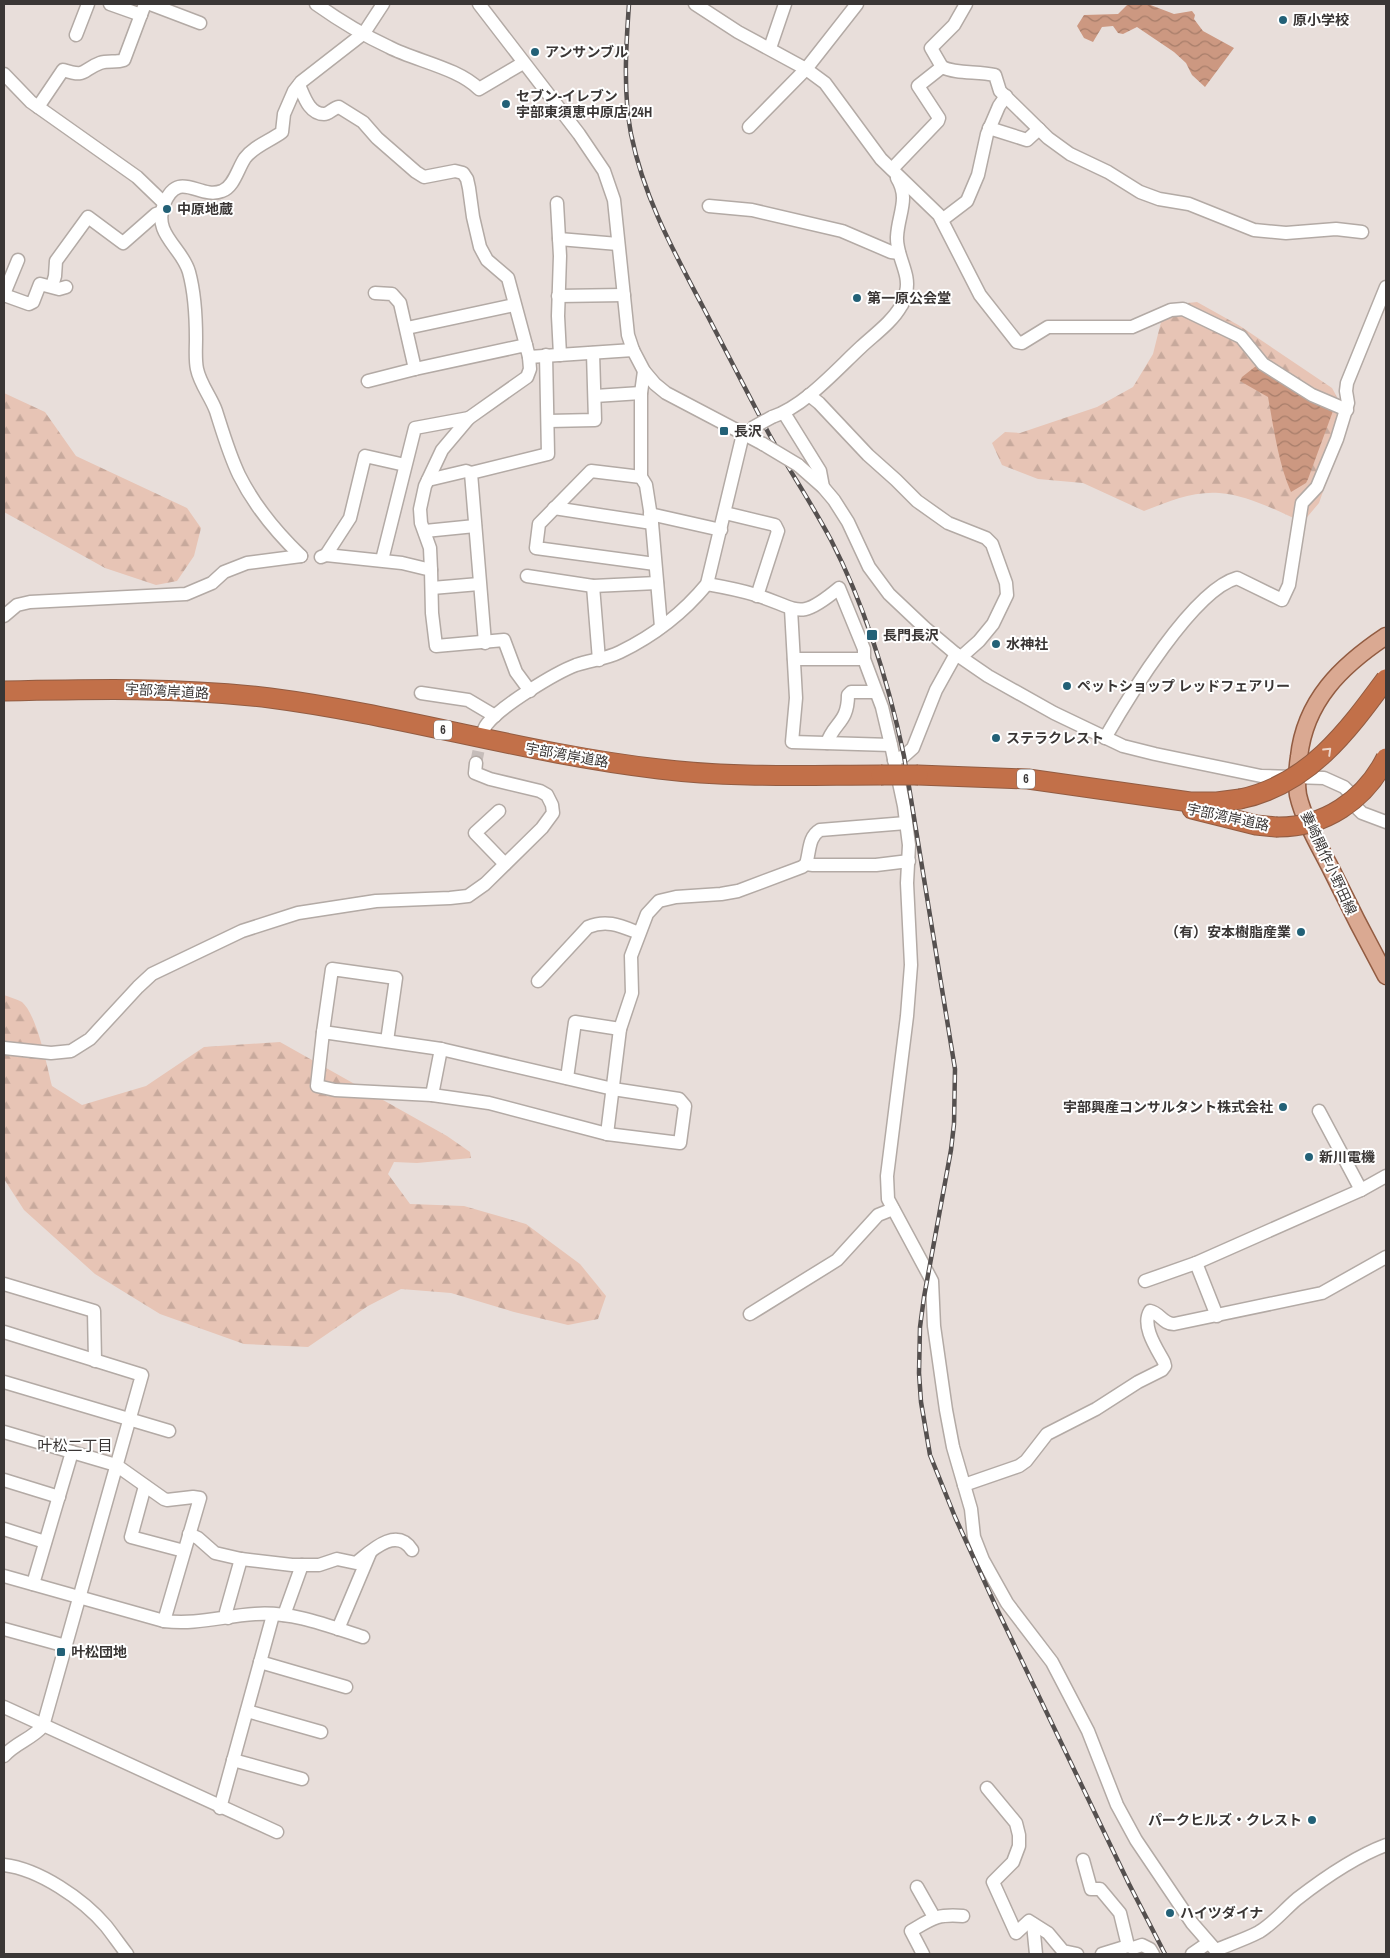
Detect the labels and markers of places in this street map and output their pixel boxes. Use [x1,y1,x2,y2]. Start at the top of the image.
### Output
place label: 原小学校 [1293,11,1349,29]
marker: 原小学校 [1277,14,1289,26]
place label: アンサンブル [545,43,628,61]
marker: アンサンブル [529,46,541,58]
place label: セブン-イレブン 宇部東須恵中原店 24H [516,87,652,121]
marker: セブン-イレブン 宇部東須恵中原店 24H [500,98,512,110]
place label: 中原地蔵 [177,200,233,218]
marker: 中原地蔵 [161,203,173,215]
place label: 第一原公会堂 [867,289,951,307]
marker: 第一原公会堂 [851,292,863,304]
place label: 長沢 [734,422,762,440]
marker: 長沢 [718,425,730,437]
place label: 長門長沢 [883,626,939,644]
marker: 長門長沢 [865,628,879,642]
place label: 水神社 [1006,635,1048,653]
marker: 水神社 [990,638,1002,650]
place label: ペットショップ レッドフェアリー [1077,677,1290,695]
marker: ペットショップ レッドフェアリー [1061,680,1073,692]
place label: ステラクレスト [1006,729,1104,747]
marker: ステラクレスト [990,732,1002,744]
place label: （有）安本樹脂産業 [1165,923,1291,941]
marker: （有）安本樹脂産業 [1295,926,1307,938]
place label: 宇部興産コンサルタント株式会社 [1063,1098,1273,1116]
marker: 宇部興産コンサルタント株式会社 [1277,1101,1289,1113]
place label: 新川電機 [1319,1148,1375,1166]
marker: 新川電機 [1303,1151,1315,1163]
place label: 叶松団地 [71,1643,127,1661]
marker: 叶松団地 [55,1646,67,1658]
place label: パークヒルズ・クレスト [1148,1811,1302,1829]
marker: パークヒルズ・クレスト [1306,1814,1318,1826]
place label: ハイツダイナ [1180,1904,1263,1922]
marker: ハイツダイナ [1164,1907,1176,1919]

